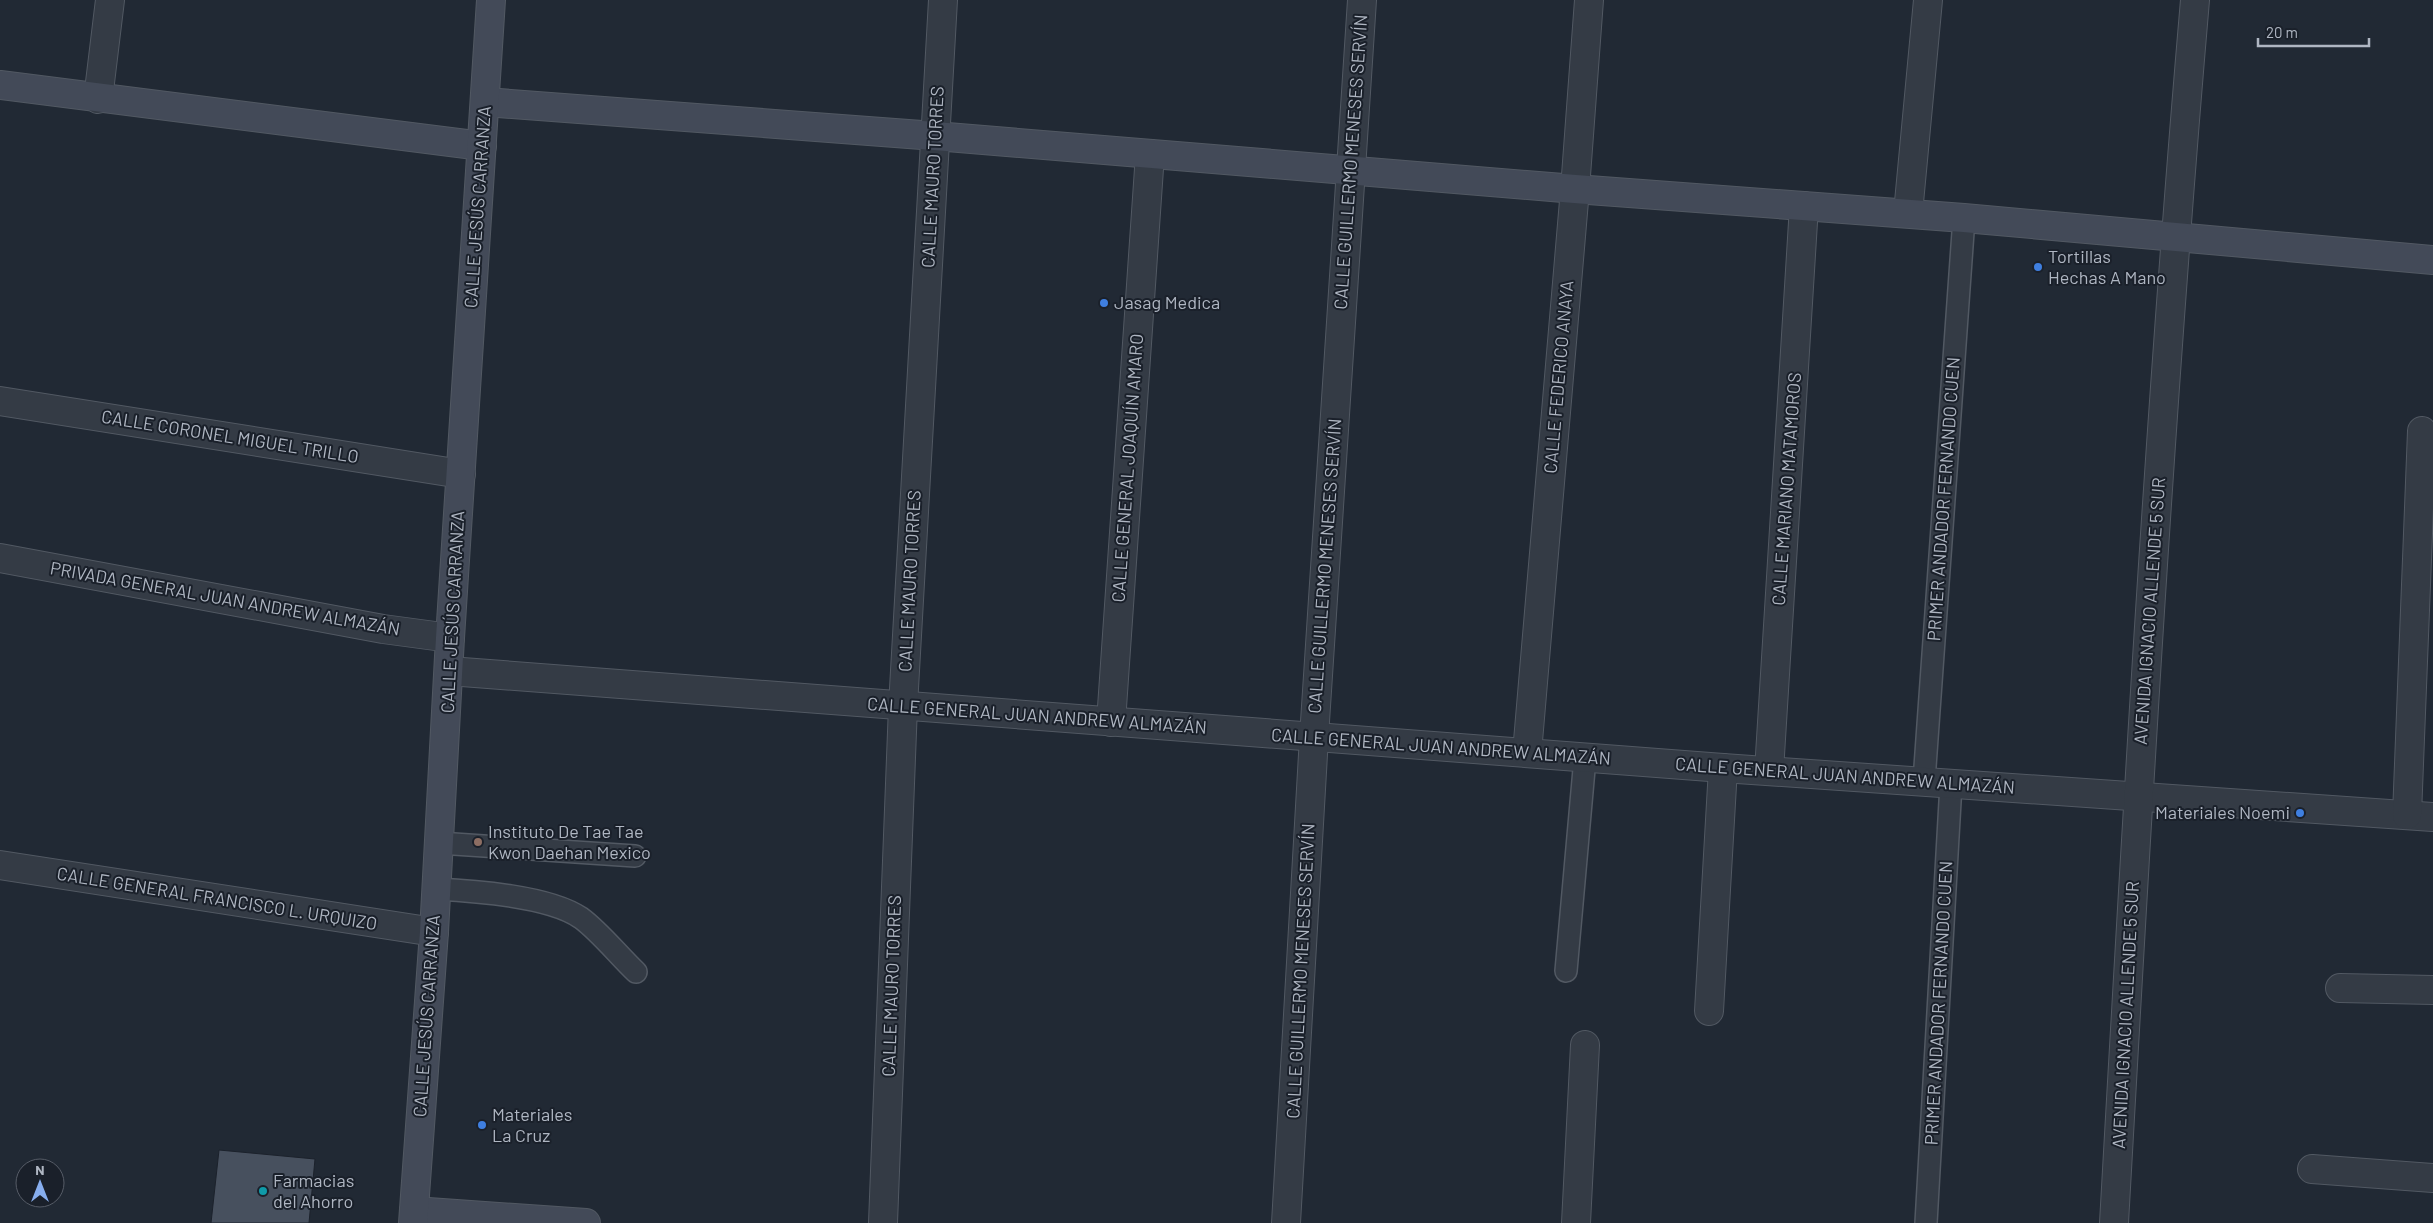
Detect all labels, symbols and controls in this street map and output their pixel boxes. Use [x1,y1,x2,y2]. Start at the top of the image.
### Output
street label: CALLE GUILLERMO MENESES SERVÍN [1329,14,1371,310]
scale bar [2258,15,2369,47]
text: 20 m [2266,23,2298,41]
street label: CALLE MAURO TORRES [916,86,948,268]
street label: CALLE JESÚS CARRANZA [459,105,495,309]
place label: Tortillas Hechas A Mano [2048,245,2166,288]
marker: Tortillas Hechas A Mano [2032,261,2044,273]
street label: CALLE FEDERICO ANAYA [1539,279,1577,474]
place label: Jasag Medica [1114,291,1220,313]
marker: Jasag Medica [1098,297,1110,309]
street label: CALLE GENERAL JOAQUÍN AMARO [1107,333,1147,603]
street label: PRIMER ANDADOR FERNANDO CUEN [1922,356,1964,642]
street label: CALLE MARIANO MATAMOROS [1767,372,1805,606]
street label: CALLE CORONEL MIGUEL TRILLO [100,405,360,467]
street label: CALLE GUILLERMO MENESES SERVÍN [1303,418,1345,714]
street label: AVENIDA IGNACIO ALLENDE 5 SUR [2129,476,2169,745]
street label: CALLE MAURO TORRES [893,490,925,672]
street label: CALLE JESÚS CARRANZA [436,510,468,714]
street label: PRIVADA GENERAL JUAN ANDREW ALMAZÁN [48,556,402,640]
street label: CALLE GENERAL JUAN ANDREW ALMAZÁN [867,692,1208,738]
street label: CALLE GENERAL JUAN ANDREW ALMAZÁN [1271,723,1612,769]
street label: CALLE GENERAL JUAN ANDREW ALMAZÁN [1675,752,2016,798]
place label: Materiales Noemi [2155,801,2290,823]
marker: Materiales Noemi [2294,807,2306,819]
place label: Instituto De Tae Tae Kwon Daehan Mexico [488,820,651,863]
street label: CALLE GUILLERMO MENESES SERVÍN [1281,823,1319,1119]
marker: Instituto De Tae Tae Kwon Daehan Mexico [472,836,484,848]
street label: PRIMER ANDADOR FERNANDO CUEN [1920,860,1956,1146]
street label: CALLE GENERAL FRANCISCO L. URQUIZO [55,862,379,934]
street label: AVENIDA IGNACIO ALLENDE 5 SUR [2107,880,2143,1149]
street label: CALLE MAURO TORRES [877,895,905,1077]
street label: CALLE JESÚS CARRANZA [408,914,444,1118]
place label: Materiales La Cruz [492,1103,572,1146]
marker: Materiales La Cruz [476,1119,488,1131]
north arrow [15,1158,65,1208]
text: N [35,1161,45,1178]
place label: Farmacias del Ahorro [273,1169,354,1212]
marker: Farmacias del Ahorro [257,1185,269,1197]

